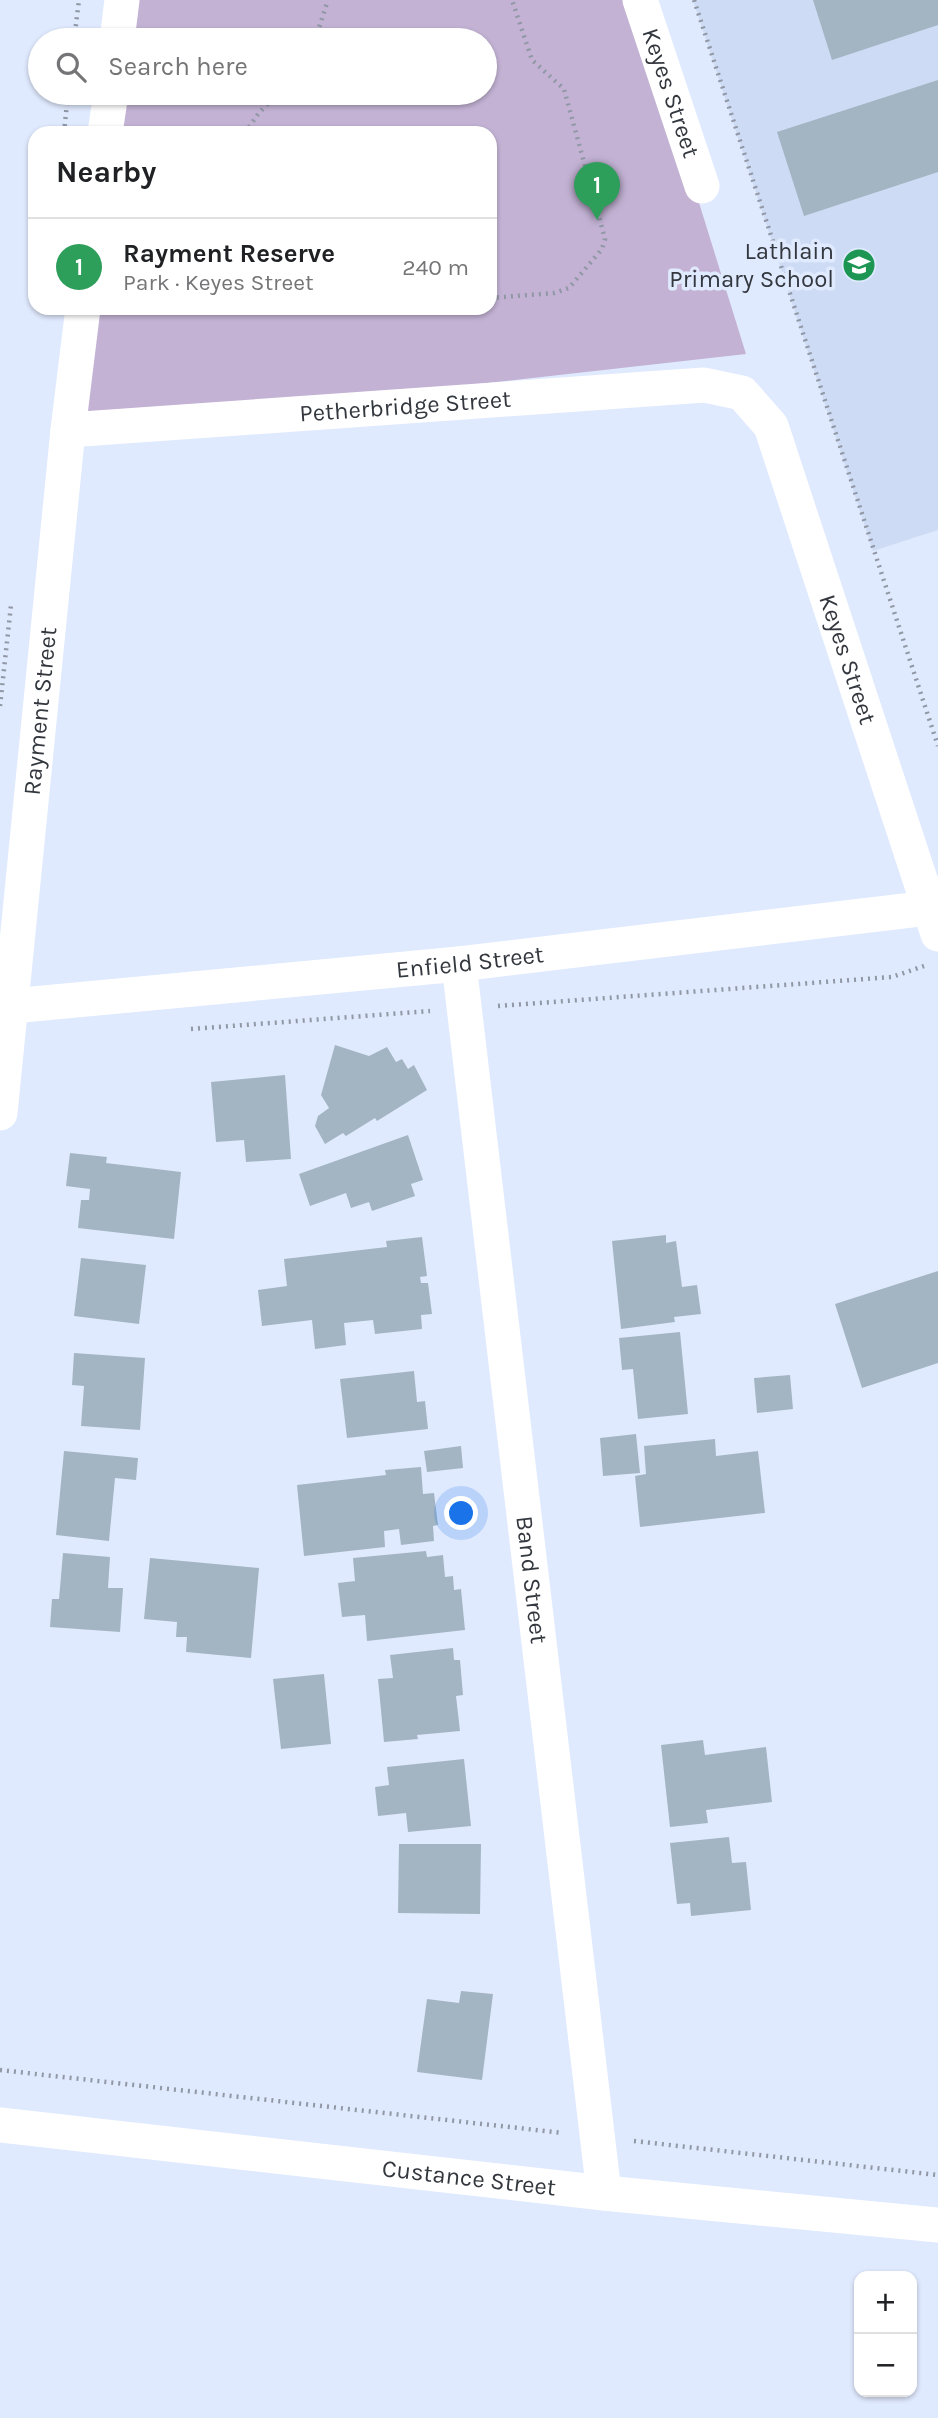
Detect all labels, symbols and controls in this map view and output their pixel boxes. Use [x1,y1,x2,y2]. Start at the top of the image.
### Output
street label: Keyes Street [636,25,706,161]
search box [28,28,497,105]
icon: search [52,48,90,86]
text: Search here [108,51,248,82]
text: Nearby [56,154,156,190]
pin: 1 [574,162,620,220]
place label: Lathlain Primary School [669,237,834,293]
text: Rayment Reserve [123,238,335,269]
school or university icon: Lathlain Primary School [840,246,878,284]
text: 1 [75,254,83,281]
text: 240 m [402,254,469,281]
text: Park · Keyes Street [123,269,314,296]
street label: Petherbridge Street [298,385,512,428]
street label: Keyes Street [813,591,882,728]
street label: Rayment Street [18,626,62,796]
street label: Enfield Street [395,940,545,984]
your location [444,1496,478,1530]
street label: Band Street [510,1514,553,1645]
street label: Custance Street [381,2154,558,2202]
map controls [854,2271,917,2397]
button: + [854,2271,917,2334]
button: − [854,2334,917,2397]

